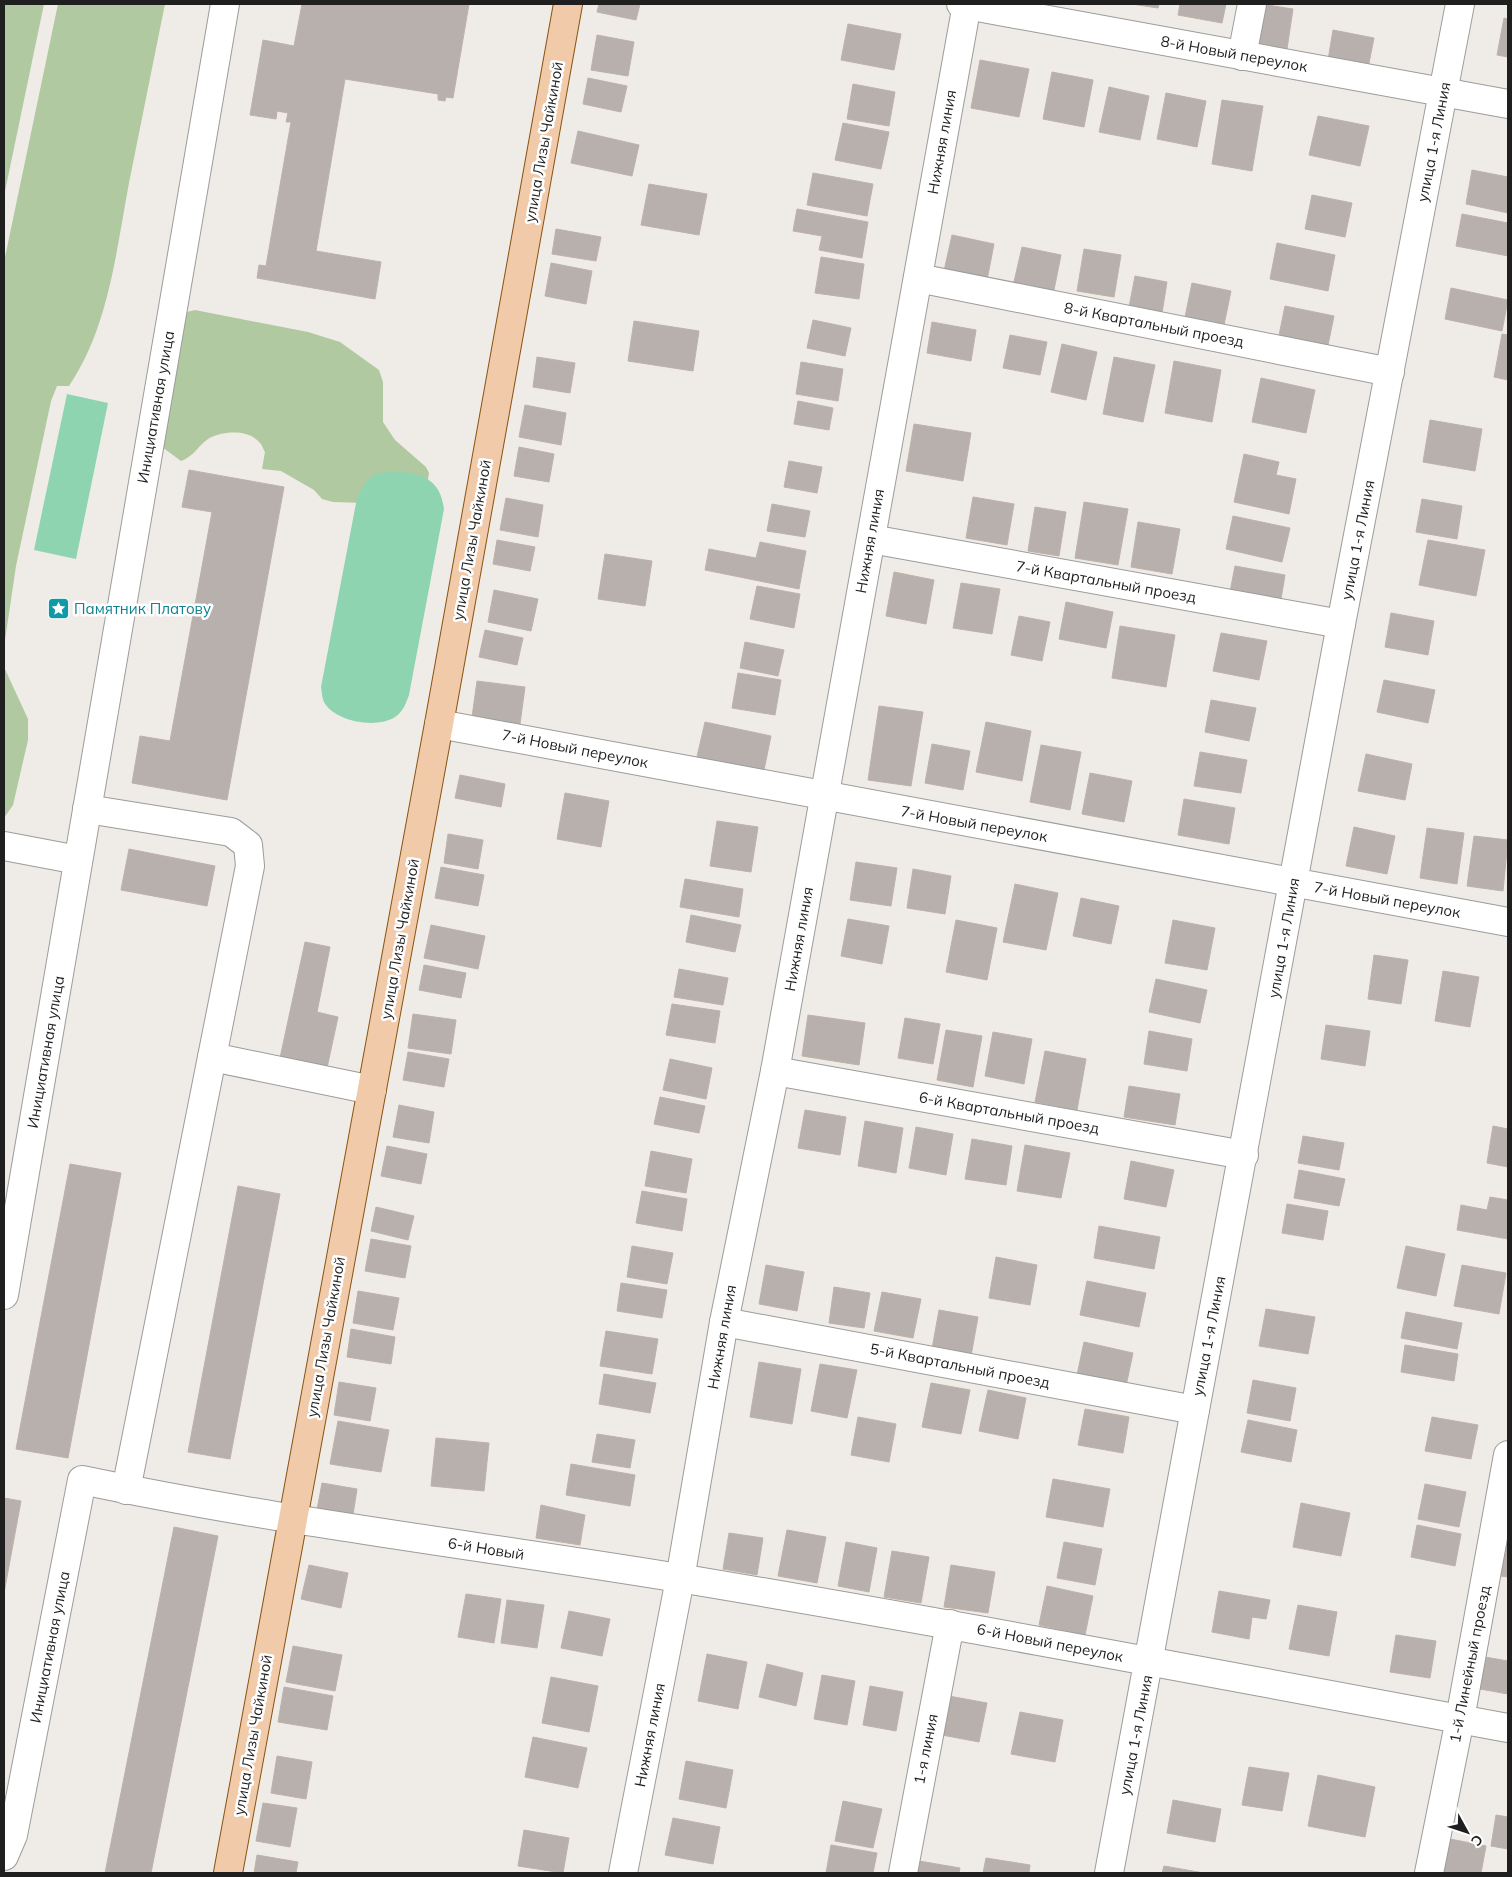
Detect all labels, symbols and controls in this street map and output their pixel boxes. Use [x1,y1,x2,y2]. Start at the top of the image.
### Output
street label: 8-й Новый переулок [1159,31,1310,76]
street label: улица Лизы Чайкиной [520,60,567,224]
street label: улица 1-я Линия [1413,80,1454,203]
street label: Нижняя линия [923,88,960,196]
street label: 8-й Квартальный проезд [1063,298,1246,351]
street label: Инициативная улица [133,329,178,485]
street label: улица Лизы Чайкиной [448,458,495,622]
street label: улица 1-я Линия [1337,478,1378,601]
street label: Нижняя линия [851,487,888,595]
street label: 7-й Квартальный проезд [1014,556,1198,607]
place icon: Памятник Платову [46,597,70,621]
place label: Памятник Платову [74,599,211,618]
street label: 7-й Новый переулок [500,725,651,772]
street label: 7-й Новый переулок [899,801,1050,846]
street label: улица Лизы Чайкиной [376,857,423,1021]
street label: улица 1-я Линия [1264,876,1303,999]
street label: 7-й Новый переулок [1312,877,1463,922]
street label: Нижняя линия [780,885,817,993]
street label: Инициативная улица [23,974,68,1130]
street label: 6-й Квартальный проезд [917,1087,1101,1138]
street label: улица Лизы Чайкиной [302,1255,349,1419]
street label: улица 1-я Линия [1188,1274,1229,1397]
street label: Нижняя линия [703,1283,740,1391]
street label: 5-й Квартальный проезд [869,1339,1052,1392]
street label: 6-й Новый [447,1533,526,1564]
street label: Инициативная улица [25,1569,74,1725]
street label: 1-й Линейный проезд [1445,1584,1494,1744]
street label: 6-й Новый переулок [975,1619,1126,1666]
street label: улица Лизы Чайкиной [229,1653,276,1817]
street label: улица 1-я Линия [1115,1673,1156,1796]
street label: Нижняя линия [630,1681,669,1789]
street label: 1-я линия [909,1712,942,1786]
north arrow [1442,1807,1492,1857]
text: С [1467,1831,1487,1850]

